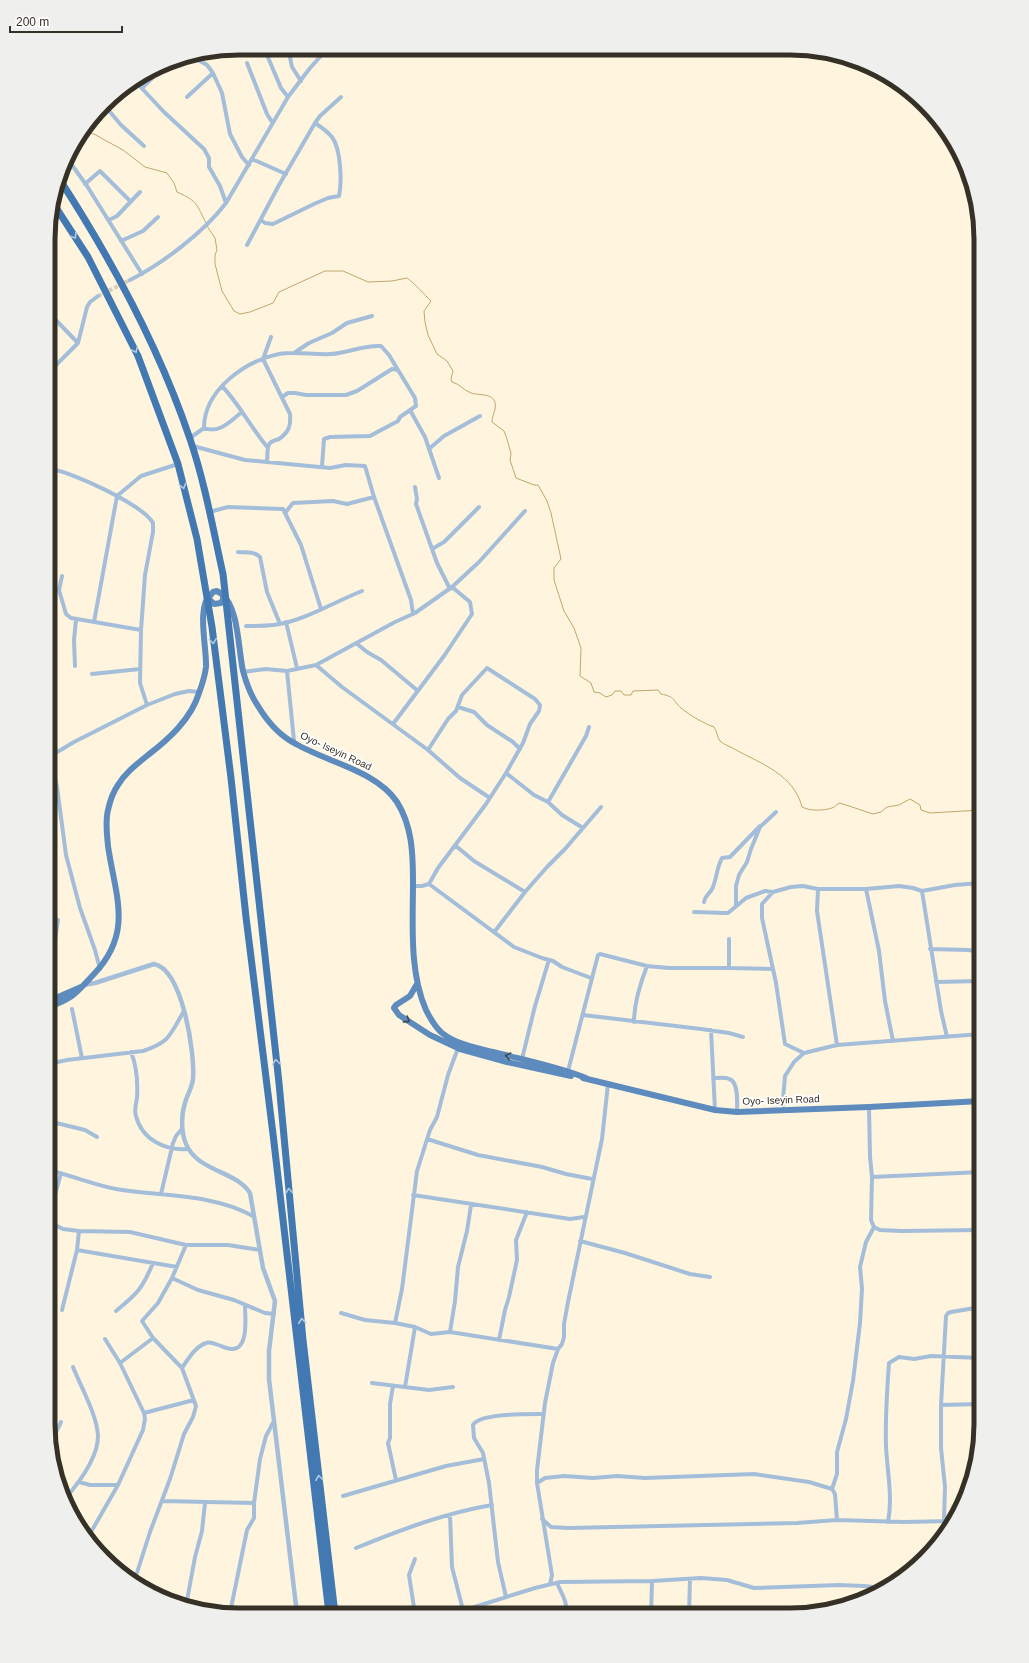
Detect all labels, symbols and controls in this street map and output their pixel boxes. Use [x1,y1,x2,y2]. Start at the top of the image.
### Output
scale bar [10,8,122,34]
text: 200 m [16,15,49,29]
one-way arrow [69,231,76,238]
one-way arrow [130,346,138,353]
one-way arrow [179,482,187,489]
one-way arrow [209,638,218,644]
street label: Oyo- Iseyin Road [299,730,373,772]
one-way arrow [403,1015,410,1023]
one-way arrow [505,1052,512,1061]
one-way arrow [272,1059,281,1065]
street label: Oyo- Iseyin Road [742,1093,820,1107]
one-way arrow [285,1188,294,1194]
one-way arrow [297,1318,306,1324]
one-way arrow [315,1475,324,1481]

